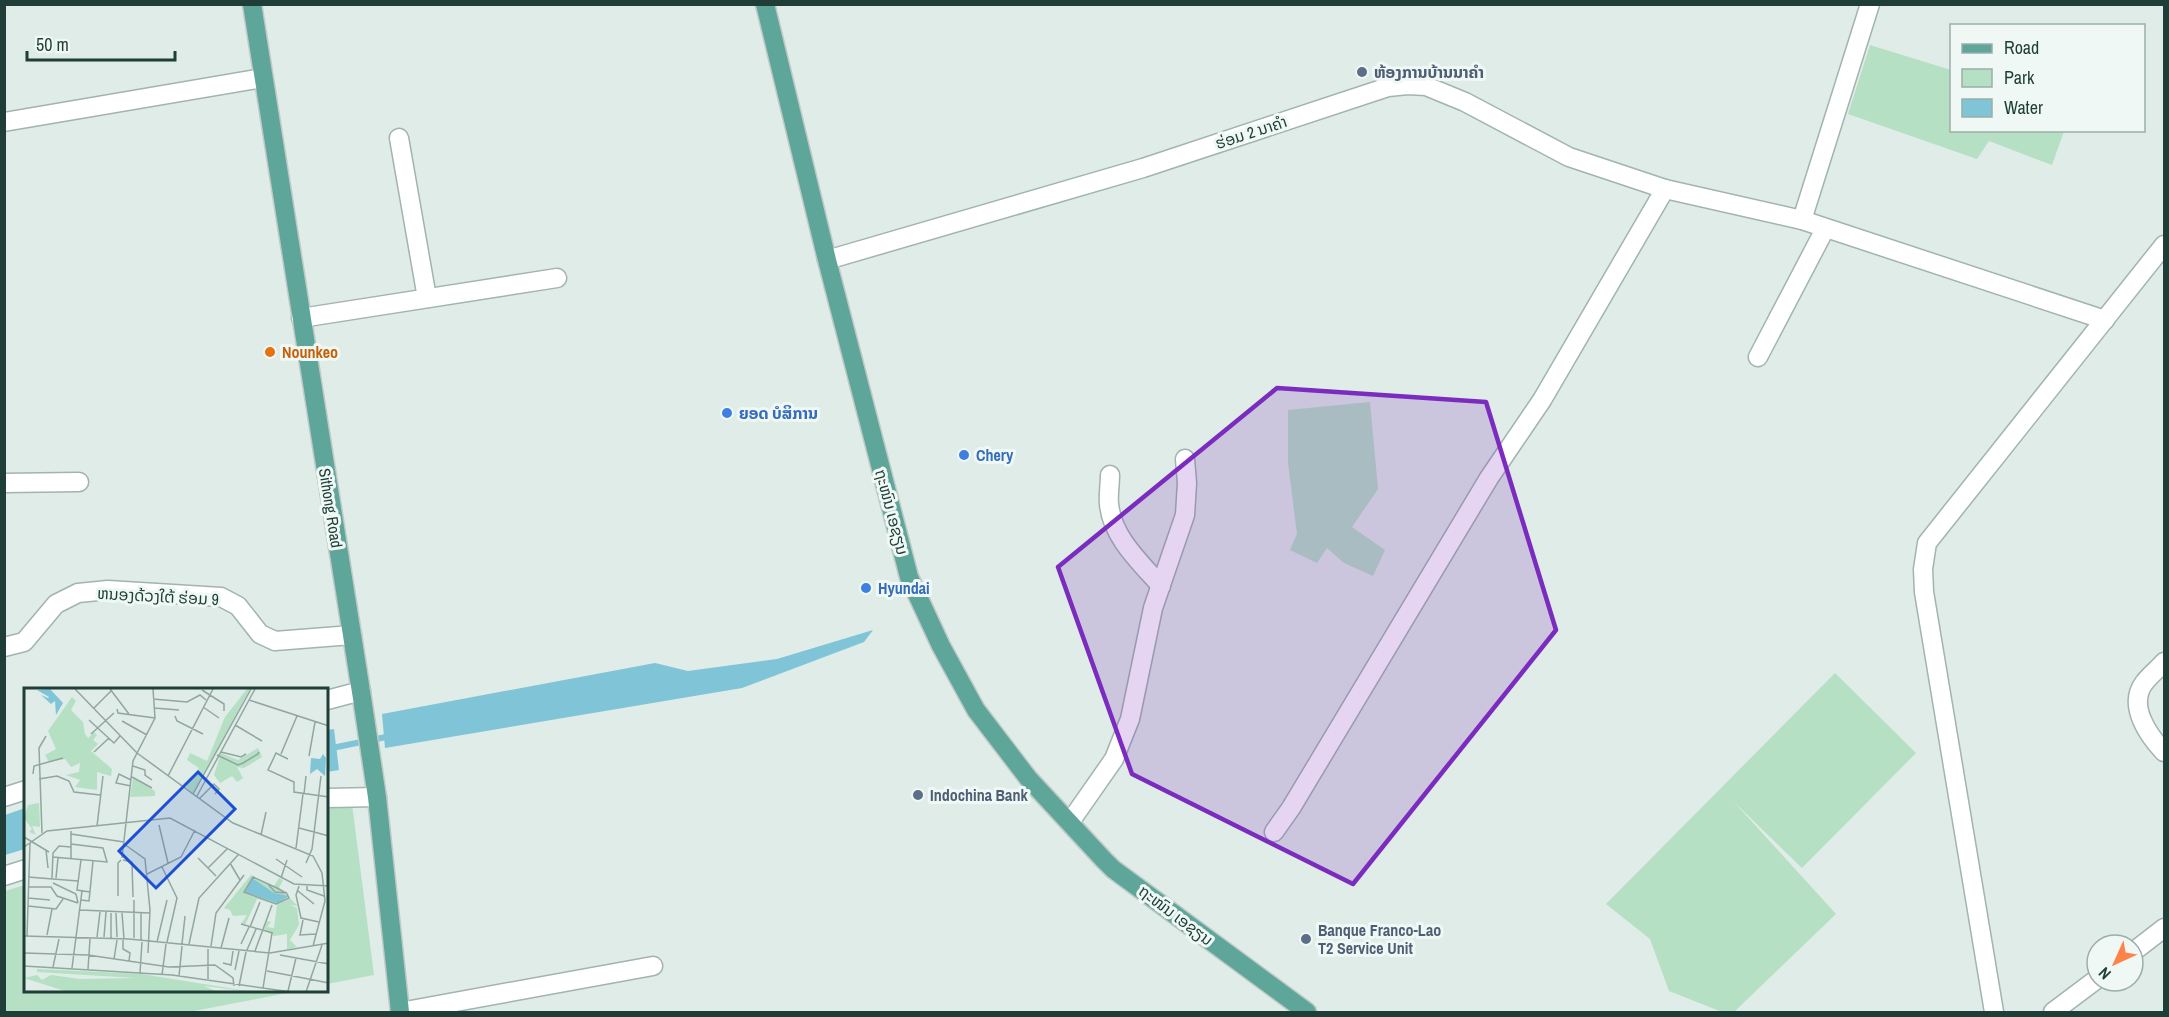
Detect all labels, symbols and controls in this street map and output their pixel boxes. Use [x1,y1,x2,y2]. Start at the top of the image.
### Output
scale bar [27,24,176,62]
legend [1950,24,2145,132]
text: 50 m [36,32,69,57]
text: Road [2004,35,2039,60]
place label: ຫ້ອງການບ້ານນາຄໍາ [1374,61,1484,83]
marker: ຫ້ອງການບ້ານນາຄໍາ [1355,65,1369,79]
text: Park [2004,65,2035,90]
text: Water [2004,95,2043,120]
street label: ຮ່ອມ 2 ນາຄຳ [1212,110,1290,154]
place label: Nounkeo [282,341,338,363]
marker: Nounkeo [263,345,277,359]
place label: ຍອດ ບໍສິການ [739,402,818,424]
marker: ຍອດ ບໍສິການ [720,406,734,420]
place label: Chery [976,444,1014,466]
marker: Chery [957,448,971,462]
street label: Sithong Road [314,467,348,549]
street label: ຖະໜົນ ເອຊຽນ [870,467,914,557]
place label: Hyundai [878,577,930,599]
marker: Hyundai [859,581,873,595]
street label: ຫນອງດ້ວງໃຕ້ ຮ່ອມ 9 [97,582,219,610]
inset map [24,688,328,993]
place label: Indochina Bank [930,784,1028,806]
marker: Indochina Bank [911,788,925,802]
street label: ຖະໜົນ ເອຊຽນ [1134,880,1218,950]
place label: Banque Franco-Lao T2 Service Unit [1318,919,1441,959]
marker: Banque Franco-Lao T2 Service Unit [1299,932,1313,946]
north arrow [2085,933,2145,993]
text: N [2093,962,2116,985]

